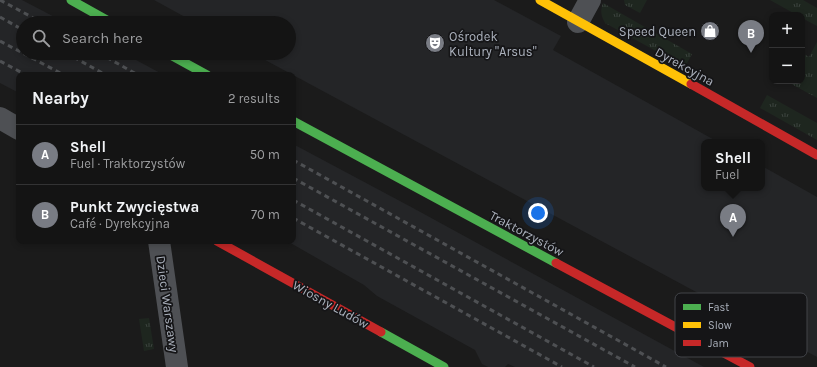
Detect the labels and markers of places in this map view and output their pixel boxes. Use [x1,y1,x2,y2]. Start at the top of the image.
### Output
shop icon: Speed Queen [699,20,721,42]
pin: B [738,20,764,53]
place label: Speed Queen [619,24,696,39]
place label: Ośrodek Kultury "Arsus" [449,29,537,59]
theatre icon: Ośrodek Kultury "Arsus" [424,32,446,54]
pin: A [720,204,746,237]

